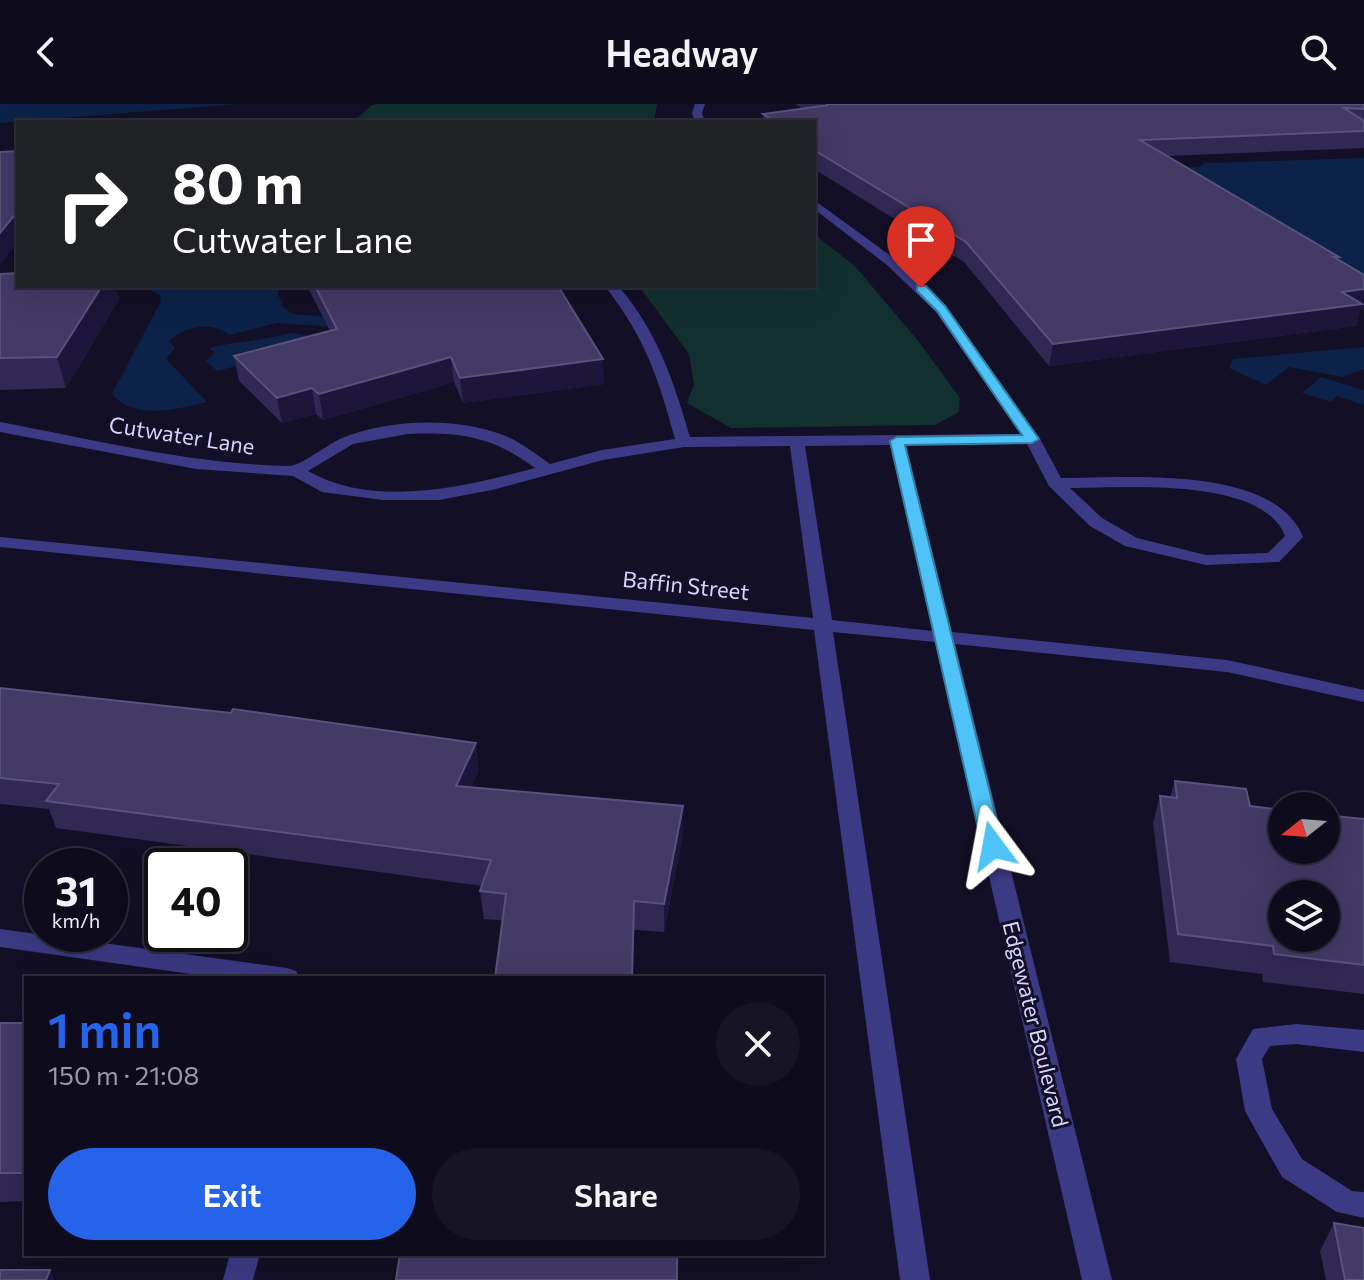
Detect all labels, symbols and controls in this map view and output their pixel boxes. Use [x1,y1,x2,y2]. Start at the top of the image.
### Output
icon: back [24,30,68,74]
text: Headway [605,30,759,74]
icon: search [1296,30,1340,74]
text: 80 m [172,147,303,216]
icon: right [40,152,144,256]
pin [887,206,955,288]
text: Cutwater Lane [172,216,413,260]
icon: arrive [899,218,943,262]
street label: Cutwater Lane [107,410,257,460]
street label: Baffin Street [621,565,751,605]
north arrow [1268,792,1340,864]
map controls [1268,792,1340,952]
position arrow [951,804,1035,888]
speed limit sign: 40 [144,848,248,952]
text: 31 [55,865,97,914]
button: layers [1268,880,1340,952]
text: km/h [52,908,100,932]
street label: Edgewater Boulevard [997,918,1075,1130]
text: 1 min [48,999,161,1058]
button: close [716,1002,800,1086]
text: 150 m · 21:08 [48,1059,199,1090]
button: Exit [48,1148,416,1240]
button: Share [432,1148,800,1240]

